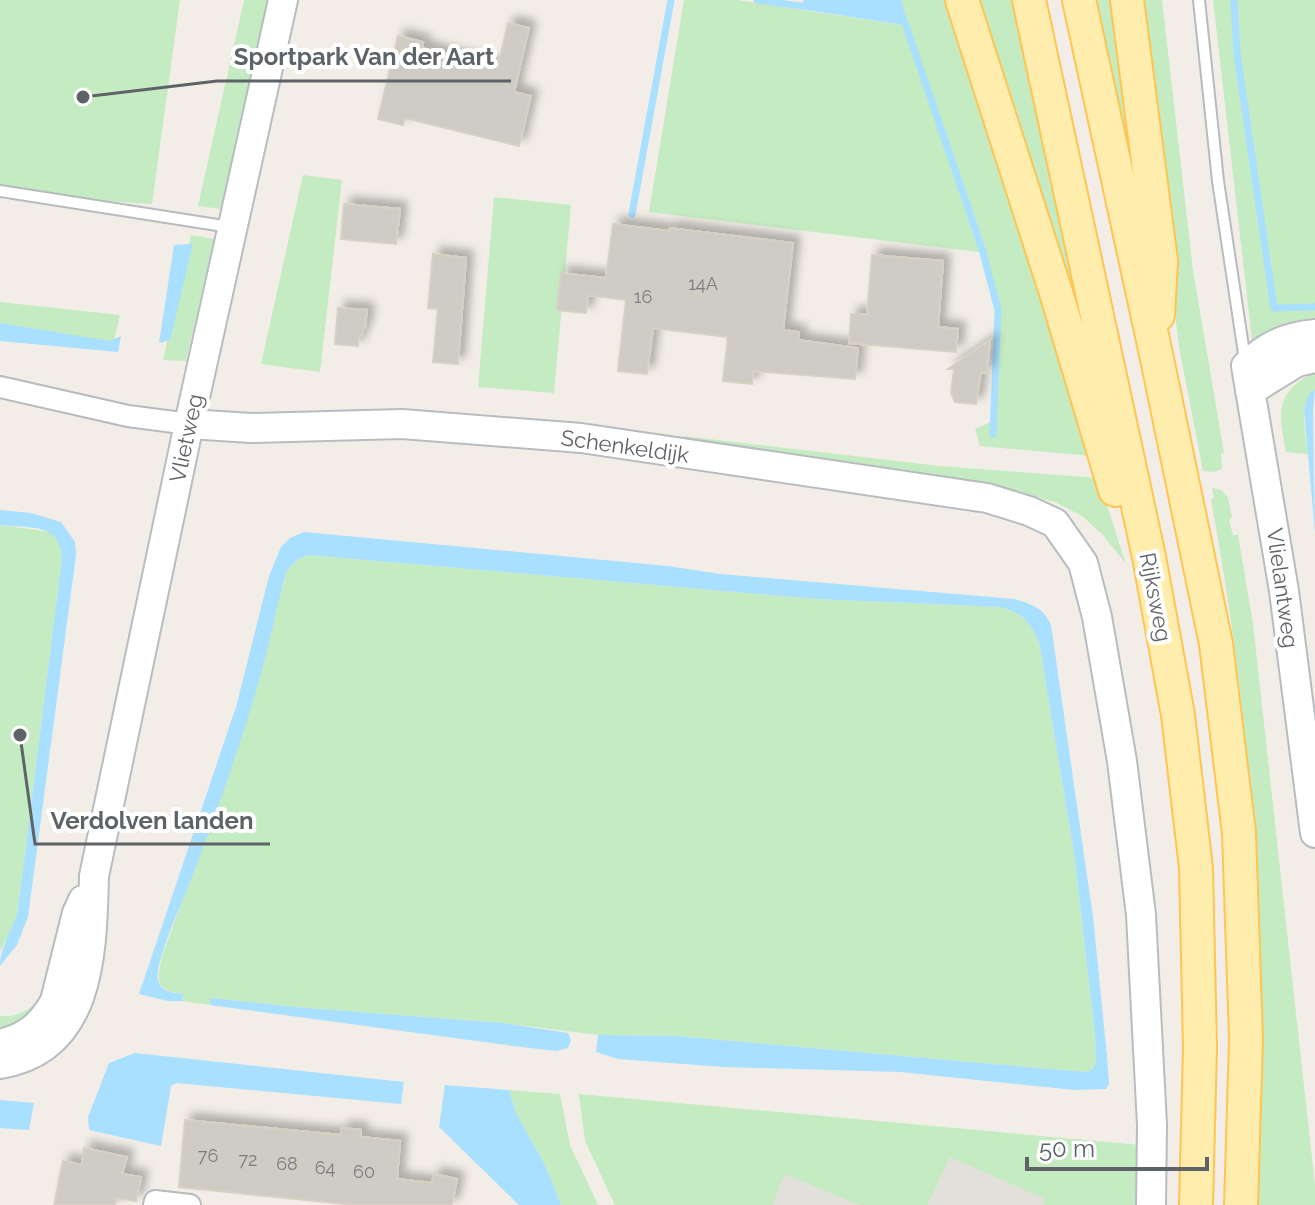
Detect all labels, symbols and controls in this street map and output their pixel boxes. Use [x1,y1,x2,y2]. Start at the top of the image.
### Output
callout: Sportpark Van der Aart [217,33,511,81]
text: Sportpark Van der Aart [234,42,494,71]
house number: 14A [688,273,718,294]
house number: 16 [634,286,652,307]
street label: Vlietweg [164,391,208,485]
street label: Schenkeldijk [559,424,691,468]
street label: Vlielantweg [1262,526,1304,650]
street label: Rijksweg [1135,550,1177,644]
callout: Verdolven landen [35,796,270,844]
text: Verdolven landen [51,806,253,835]
scale bar [1027,1121,1207,1171]
text: 50 m [1039,1134,1095,1163]
house number: 76 [198,1145,218,1166]
house number: 72 [238,1149,258,1170]
house number: 68 [276,1153,298,1174]
house number: 64 [315,1157,336,1178]
house number: 60 [353,1161,375,1182]

